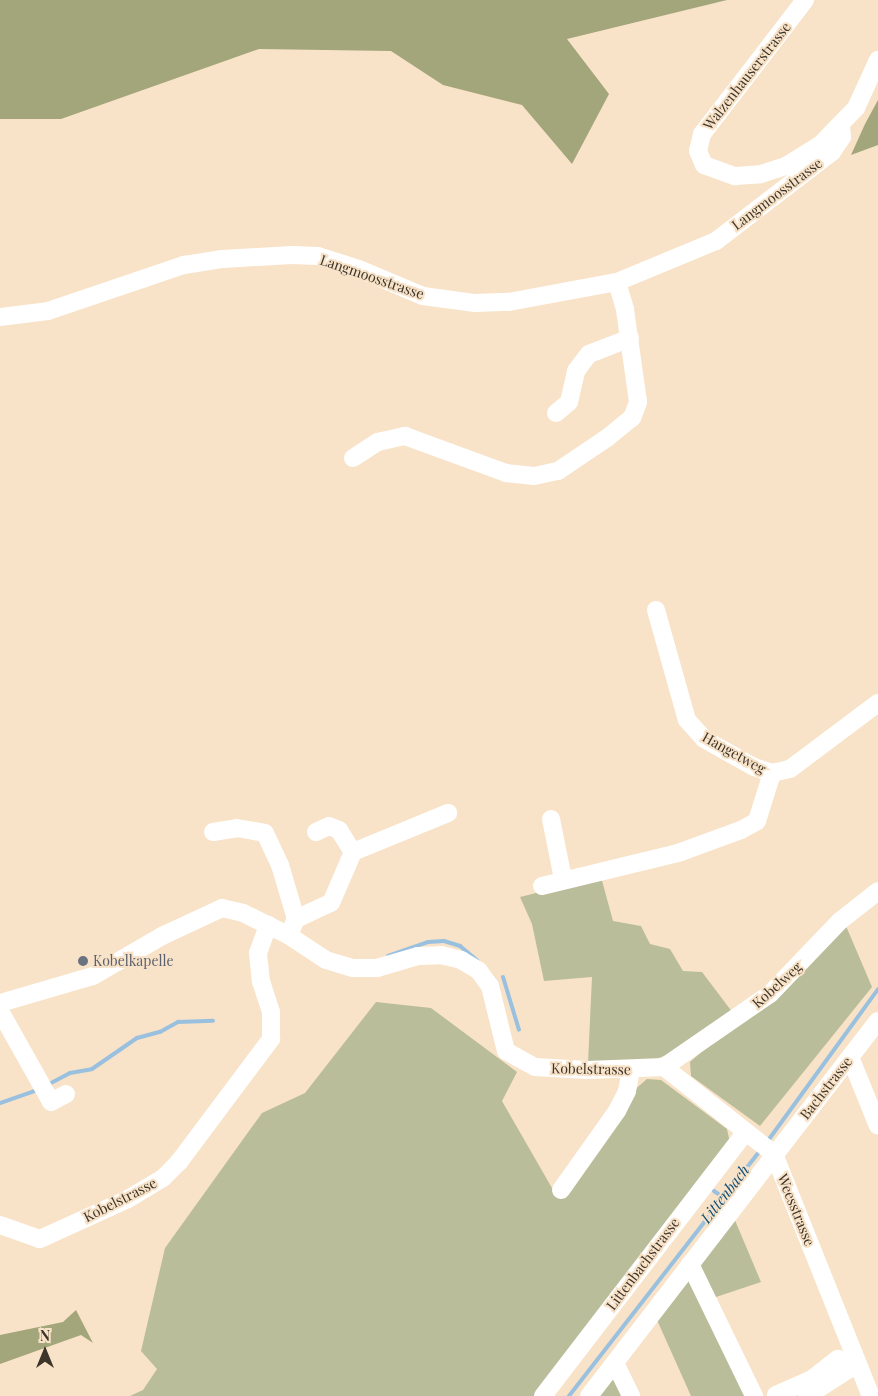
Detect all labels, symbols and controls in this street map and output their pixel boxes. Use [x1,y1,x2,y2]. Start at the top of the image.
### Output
street label: Walzenhauserstrasse [700,19,794,133]
street label: Langmoosstrasse [728,155,826,233]
street label: Langmoosstrasse [318,251,426,303]
street label: Hangetweg [699,729,769,777]
place label: Kobelkapelle [93,953,174,969]
marker: Kobelkapelle [77,955,89,967]
street label: Kobelweg [749,958,805,1012]
street label: Bachstrasse [796,1053,856,1123]
street label: Kobelstrasse [551,1060,631,1078]
water label: Littenbach [697,1161,753,1227]
street label: Weesstrasse [774,1172,818,1248]
street label: Kobelstrasse [81,1174,159,1226]
street label: Littenbachstrasse [603,1215,683,1313]
north arrow [20,1326,70,1376]
text: N [40,1326,50,1345]

